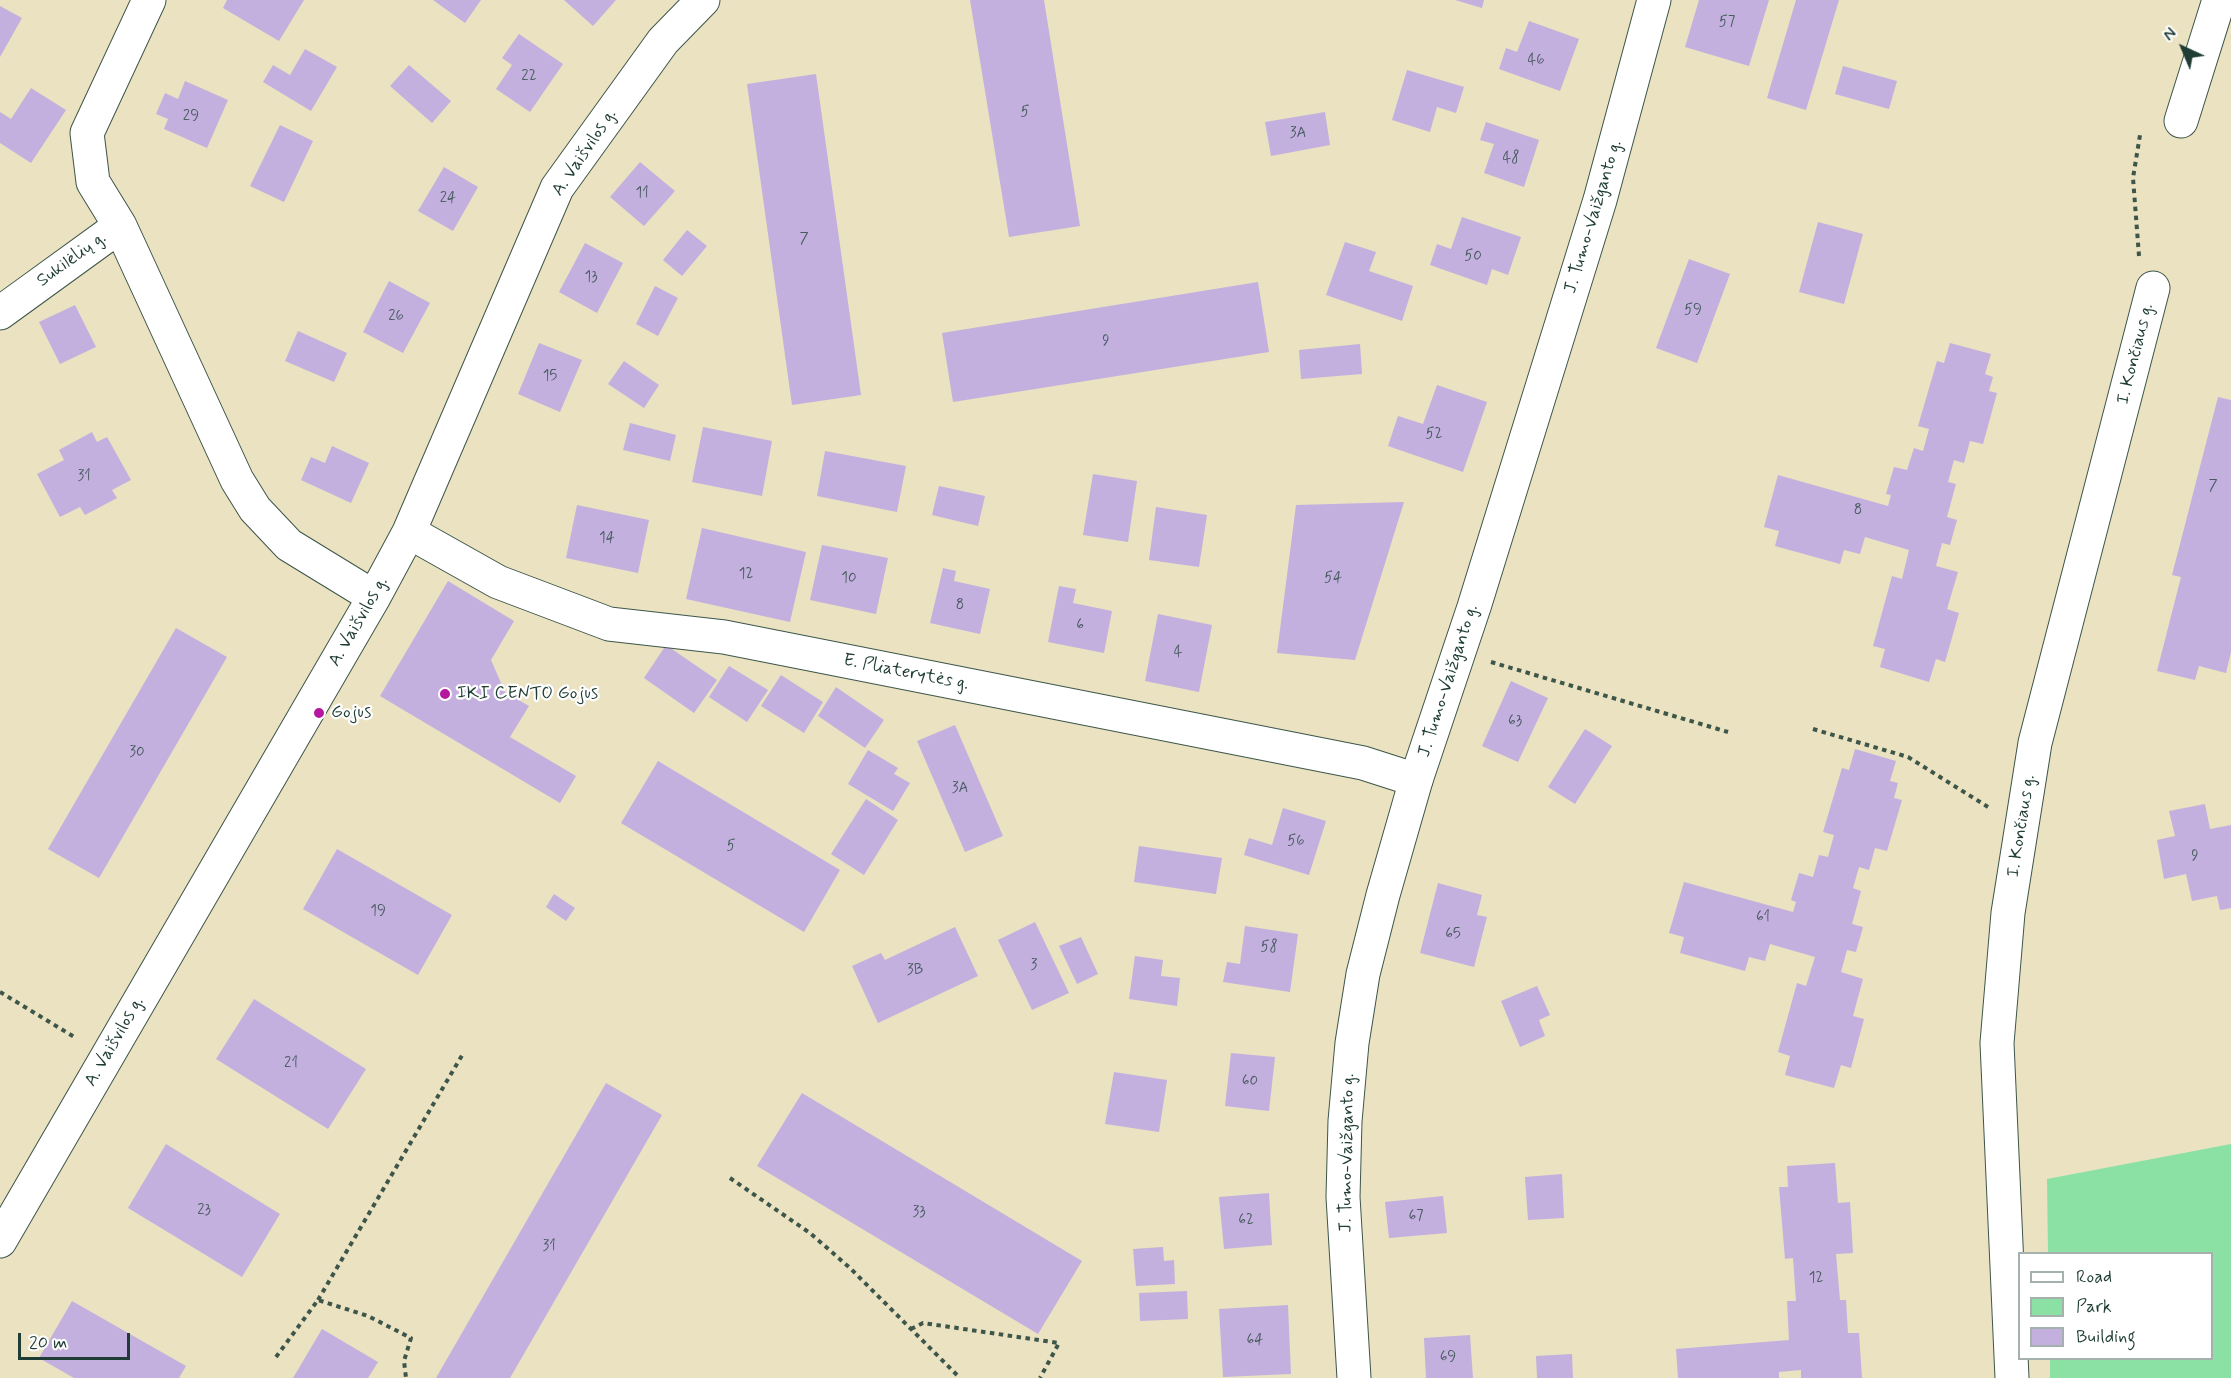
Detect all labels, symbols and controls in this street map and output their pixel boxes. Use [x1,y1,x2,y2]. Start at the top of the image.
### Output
house number: 57 [1719,14,1735,32]
north arrow [2153,18,2213,78]
text: N [2159,23,2181,46]
house number: 46 [1527,52,1545,70]
house number: 22 [521,68,537,86]
house number: 5 [1021,104,1029,122]
street label: A. Vaišvilos g. [548,105,622,201]
house number: 29 [183,108,199,126]
house number: 3A [1290,125,1306,143]
street label: J. Tumo-Vaižganto g. [1560,138,1628,296]
house number: 48 [1503,150,1519,168]
house number: 11 [635,185,649,203]
house number: 24 [440,190,456,208]
street label: Sukilėlių g. [33,228,111,292]
house number: 7 [799,231,809,249]
house number: 50 [1464,248,1482,266]
house number: 13 [584,269,598,287]
street label: I. Končiaus g. [2113,301,2159,407]
house number: 59 [1684,302,1702,320]
house number: 26 [388,308,404,326]
house number: 9 [1102,333,1110,351]
house number: 15 [543,368,557,386]
house number: 52 [1426,426,1442,444]
house number: 31 [77,468,91,486]
house number: 7 [2208,478,2218,496]
house number: 8 [1854,502,1862,520]
house number: 14 [599,530,615,548]
house number: 12 [739,566,753,584]
house number: 10 [841,570,857,588]
house number: 54 [1324,570,1342,588]
street label: A. Vaišvilos g. [325,573,393,671]
house number: 8 [956,597,964,615]
street label: J. Tumo-Vaižganto g. [1414,602,1484,760]
house number: 6 [1076,617,1084,635]
house number: 4 [1174,644,1182,662]
street label: E. Pliaterytės g. [842,650,970,696]
place label: IKI CENTO Gojus [457,683,598,705]
marker: IKI CENTO Gojus [438,687,452,701]
place label: Gojus [331,702,371,724]
marker: Gojus [312,706,326,720]
house number: 63 [1508,713,1522,731]
house number: 30 [129,744,145,762]
street label: I. Končiaus g. [2003,773,2041,879]
house number: 3A [952,780,968,798]
house number: 56 [1287,833,1305,851]
house number: 5 [727,838,735,856]
house number: 9 [2191,848,2199,866]
house number: 19 [370,903,386,921]
house number: 61 [1756,909,1770,927]
house number: 65 [1445,926,1461,944]
house number: 58 [1260,939,1278,957]
house number: 3 [1031,957,1037,975]
house number: 3B [907,962,923,980]
street label: A. Vaišvilos g. [81,993,149,1091]
house number: 21 [284,1055,298,1073]
house number: 60 [1242,1073,1258,1091]
street label: J. Tumo-Vaižganto g. [1336,1073,1360,1233]
house number: 23 [197,1202,211,1220]
house number: 33 [912,1204,926,1222]
house number: 67 [1408,1208,1424,1226]
house number: 62 [1238,1212,1254,1230]
house number: 31 [542,1238,556,1256]
legend [2018,1252,2213,1360]
text: Road [2076,1265,2112,1289]
house number: 12 [1809,1270,1823,1288]
text: Park [2076,1295,2112,1319]
scale bar [21,1321,134,1359]
text: Building [2076,1325,2136,1349]
text: 20 m [29,1331,67,1355]
house number: 64 [1247,1332,1263,1350]
house number: 69 [1440,1349,1456,1367]

